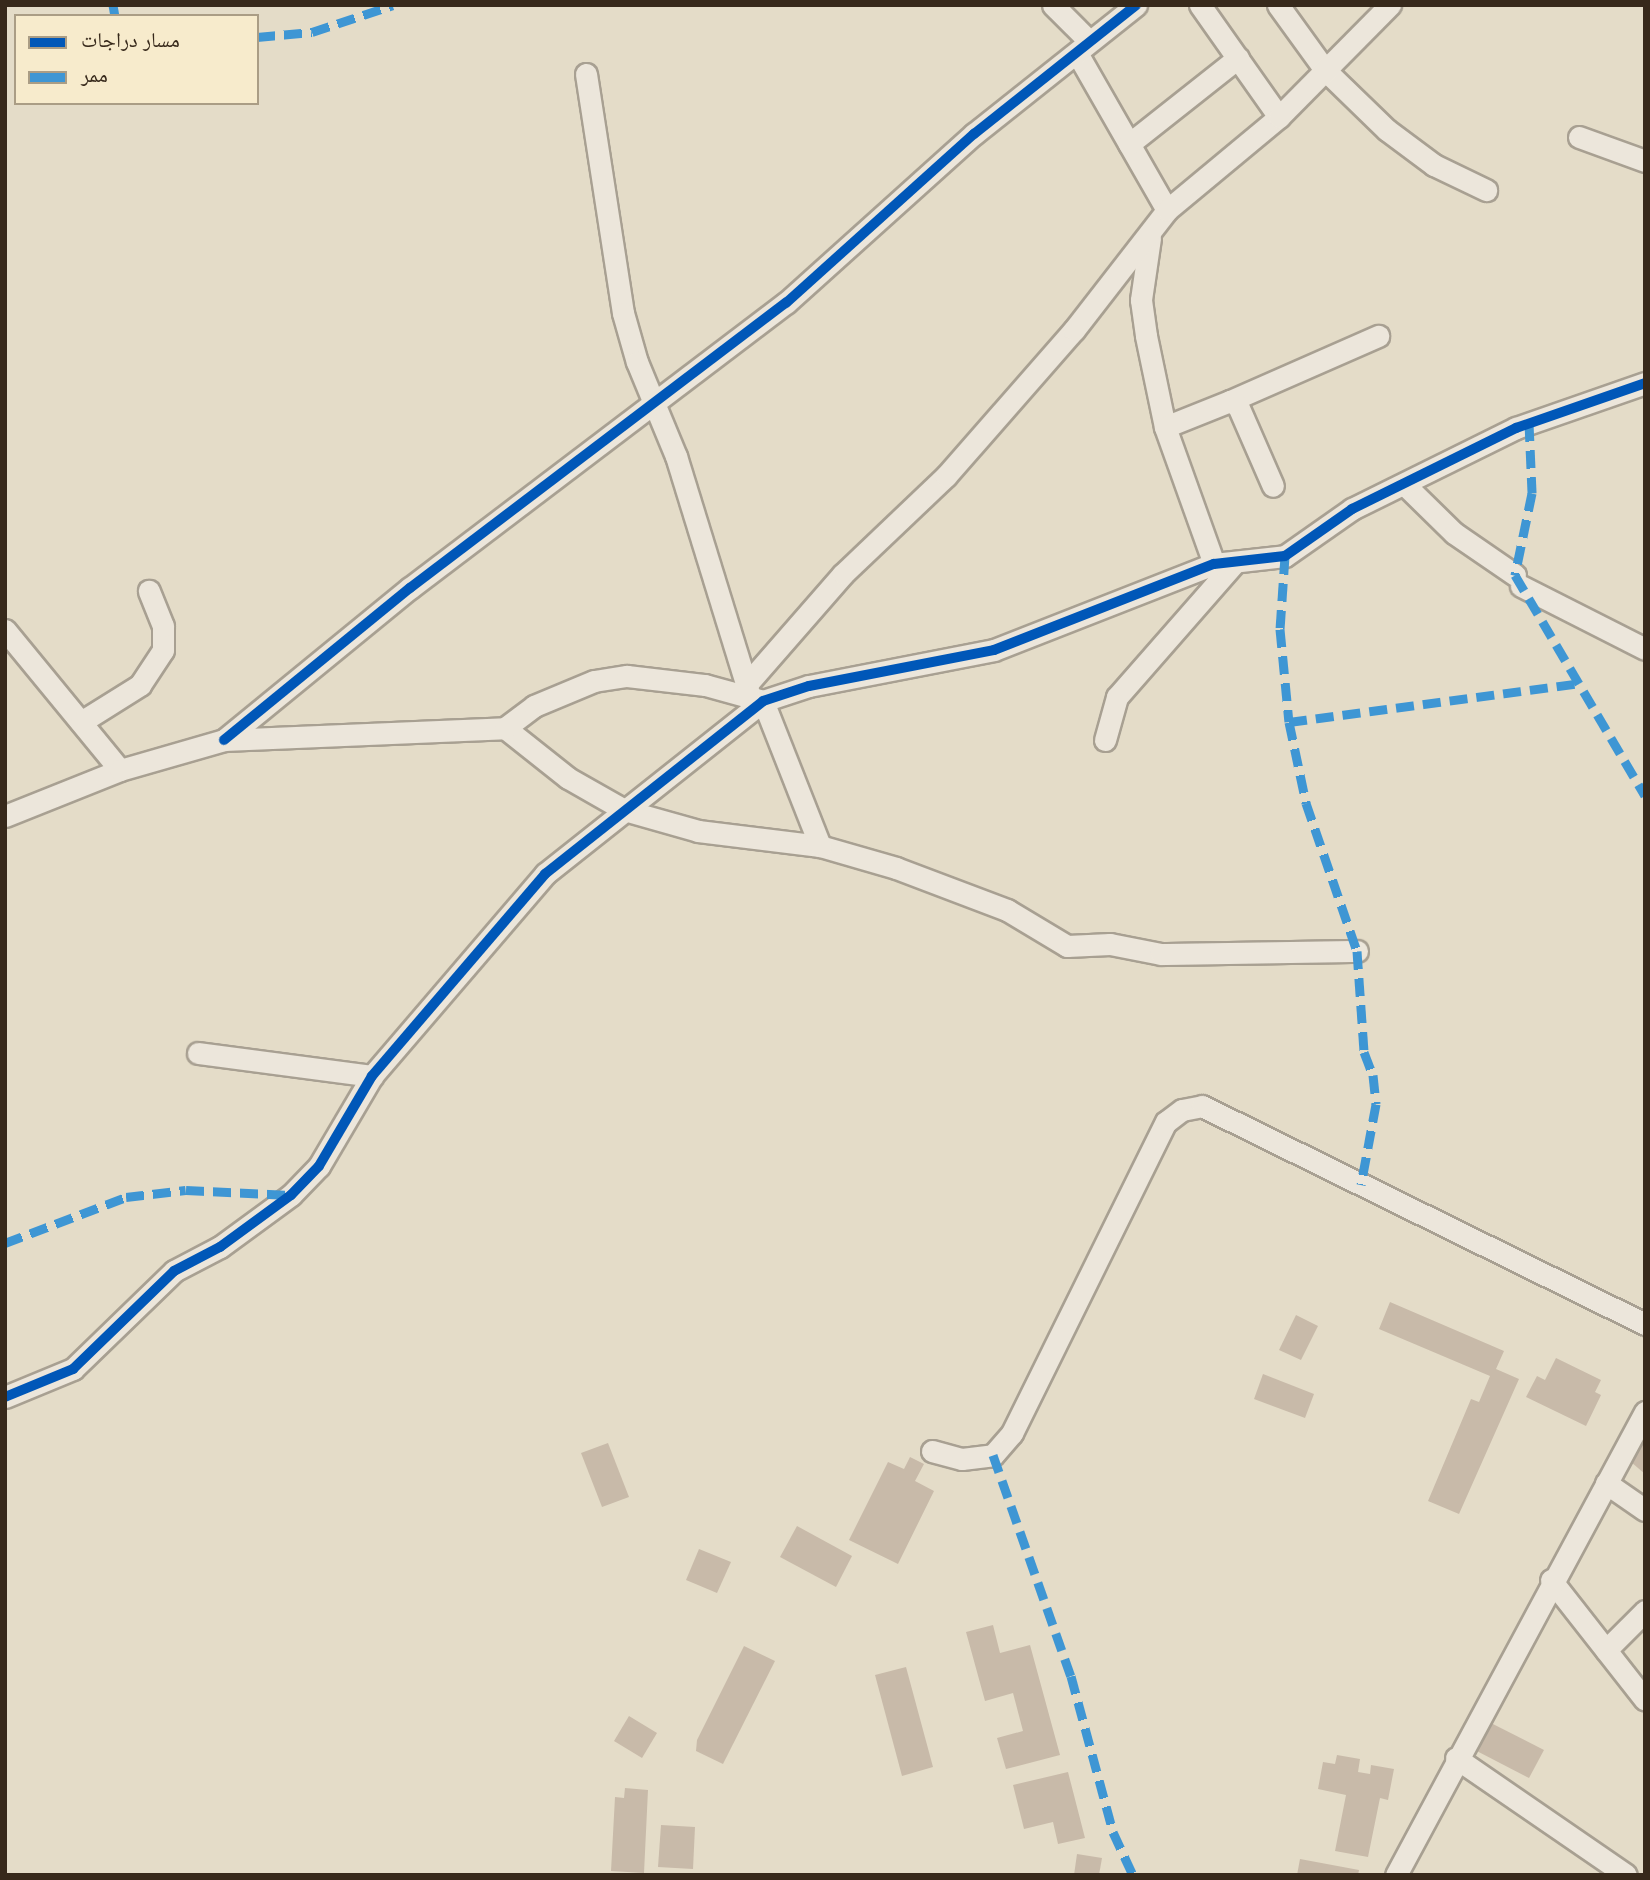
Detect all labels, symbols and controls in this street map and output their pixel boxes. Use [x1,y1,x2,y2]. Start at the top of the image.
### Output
legend [14,14,259,105]
text: مسار دراجات [81,25,180,57]
text: ممر [81,60,108,92]

